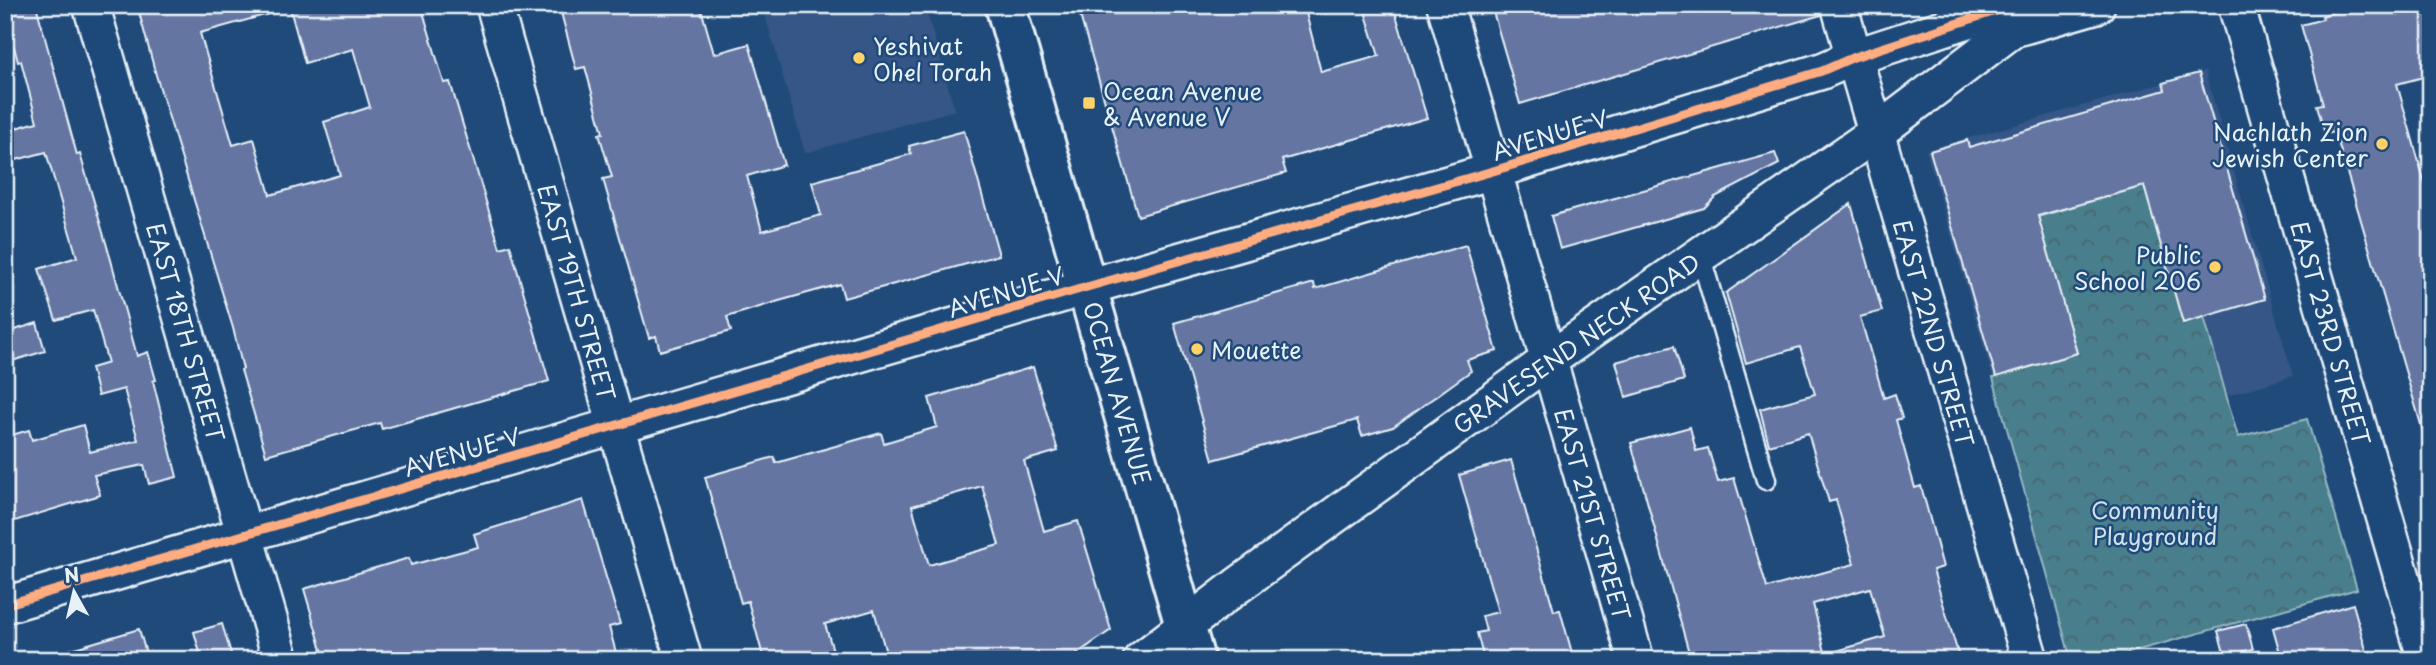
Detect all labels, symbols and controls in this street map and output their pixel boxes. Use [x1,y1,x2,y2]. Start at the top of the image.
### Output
place label: Yeshivat Ohel Torah [873,28,992,89]
marker: Yeshivat Ohel Torah [851,50,867,66]
place label: Ocean Avenue & Avenue V [1103,73,1262,134]
marker: Ocean Avenue & Avenue V [1081,95,1097,111]
street label: AVENUE V [1487,100,1613,168]
place label: Nachlath Zion Jewish Center [2212,114,2368,175]
marker: Nachlath Zion Jewish Center [2374,136,2390,152]
street label: EAST 19TH STREET [529,179,625,405]
street label: EAST 22ND STREET [1885,215,1983,451]
street label: EAST 23RD STREET [2282,217,2380,450]
street label: EAST 18TH STREET [138,218,234,446]
place label: Public School 206 [2074,237,2201,298]
street label: GRAVESEND NECK ROAD [1445,244,1707,442]
street label: AVENUE V [943,257,1069,325]
marker: Public School 206 [2207,259,2223,275]
street label: OCEAN AVENUE [1075,297,1161,489]
place label: Mouette [1211,332,1301,367]
marker: Mouette [1189,341,1205,357]
street label: EAST 21ST STREET [1546,404,1640,625]
street label: AVENUE V [399,418,525,484]
park label: Community Playground [2091,492,2219,553]
north arrow [38,556,108,626]
text: N [62,559,81,589]

